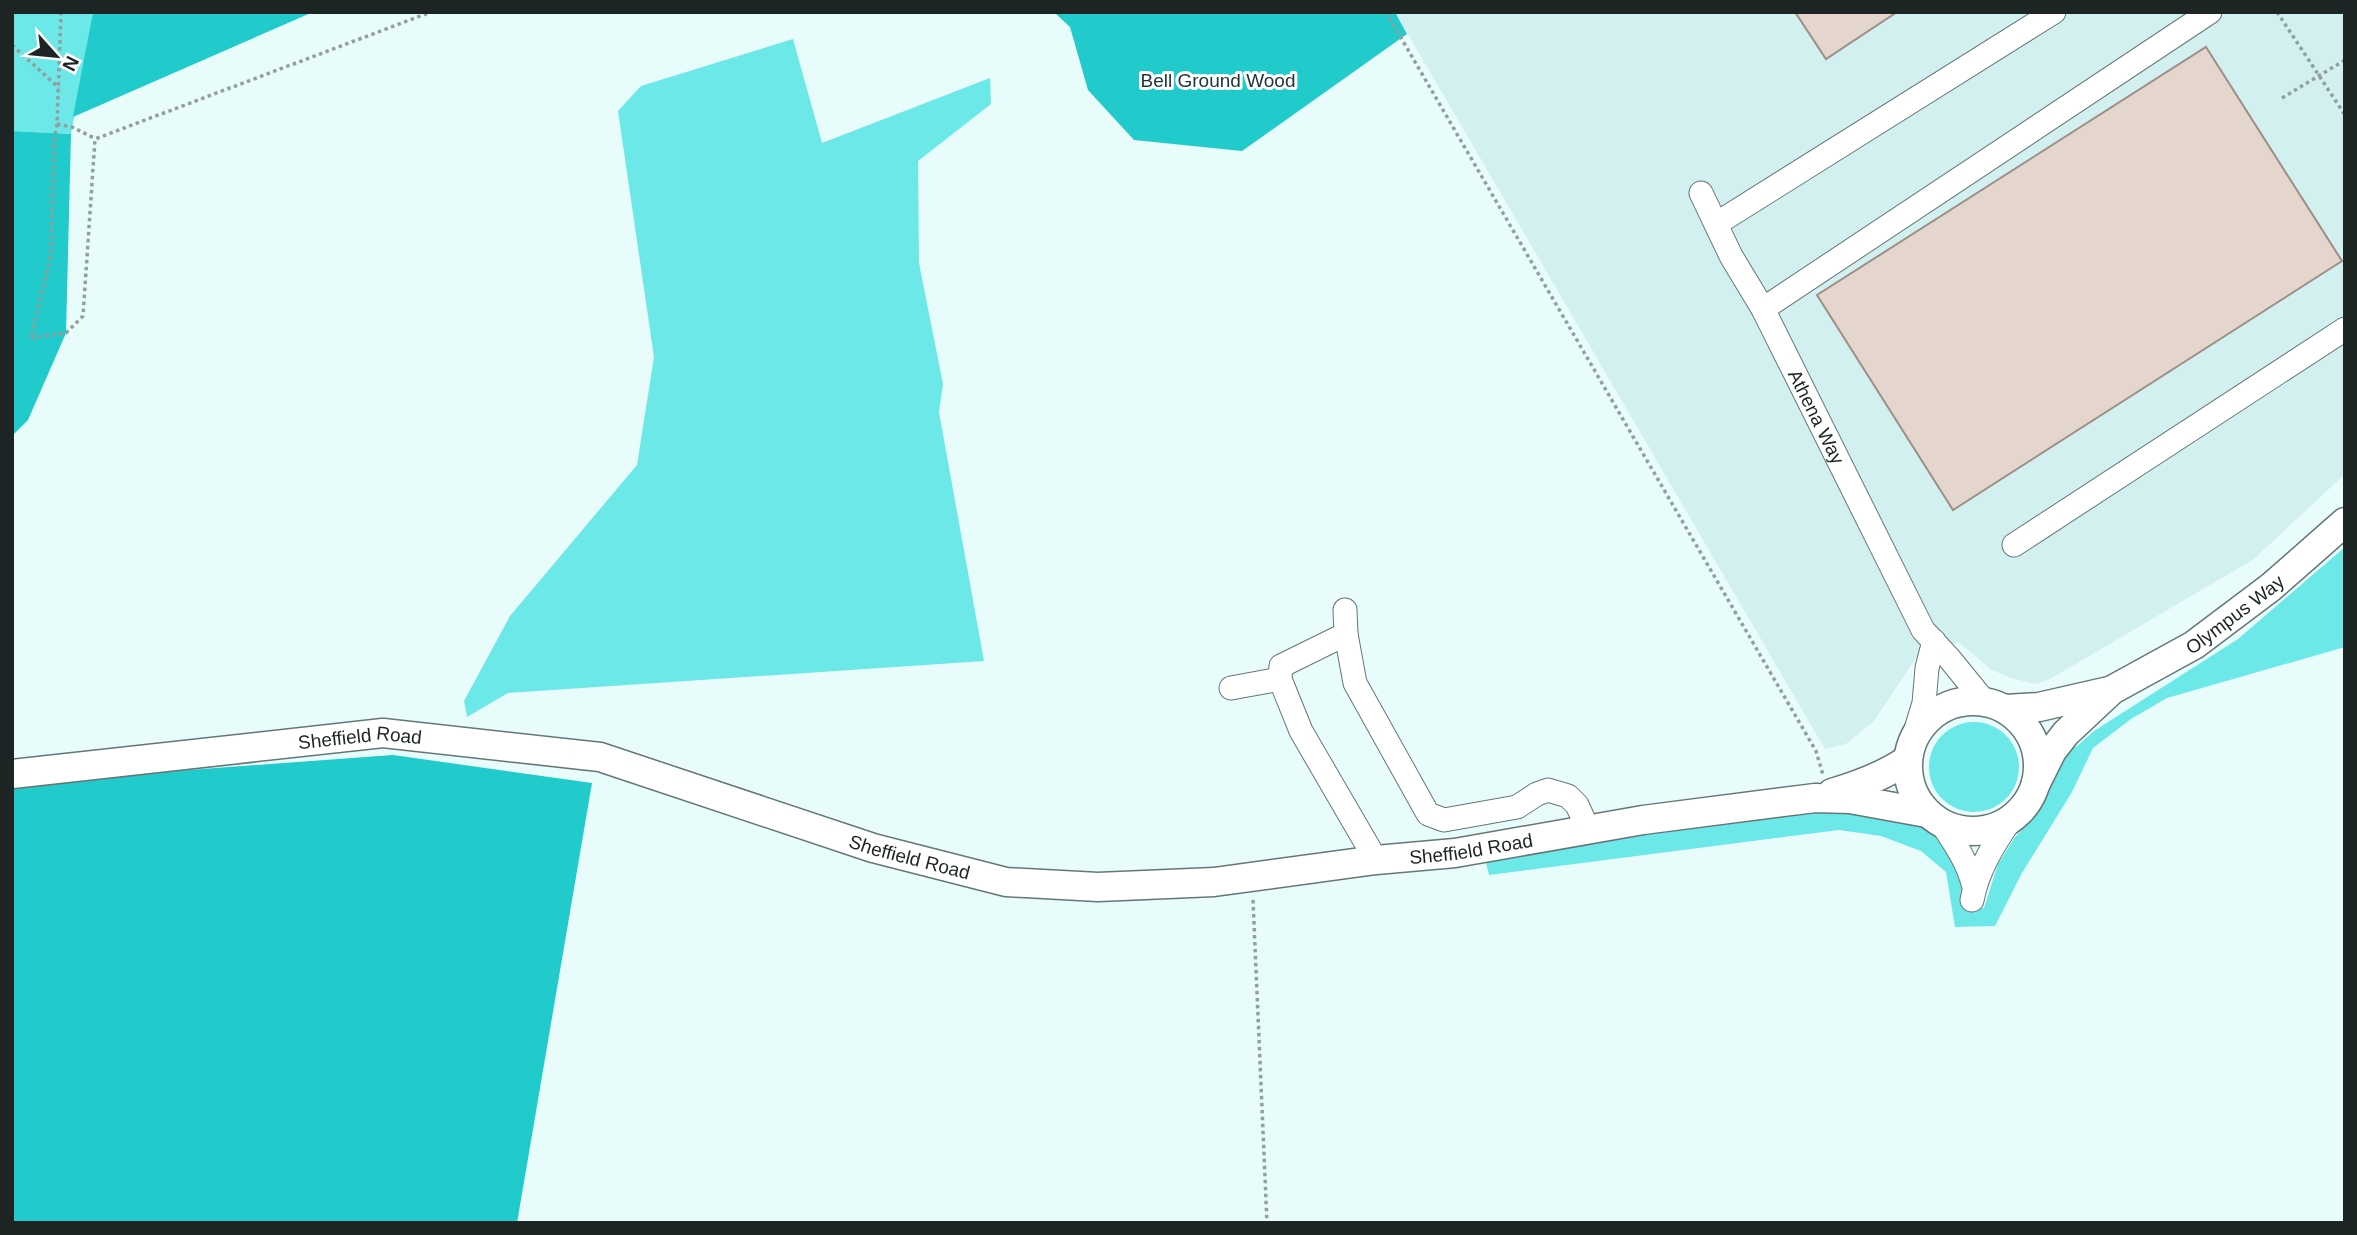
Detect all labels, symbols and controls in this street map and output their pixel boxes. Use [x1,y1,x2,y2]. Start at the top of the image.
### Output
north arrow [21,21,91,91]
text: N [58,53,83,74]
park label: Bell Ground Wood [1141,70,1295,91]
street label: Athena Way [1784,366,1849,468]
street label: Olympus Way [2182,570,2289,658]
street label: Sheffield Road [297,722,423,753]
street label: Sheffield Road [1408,830,1534,868]
street label: Sheffield Road [846,831,972,883]

